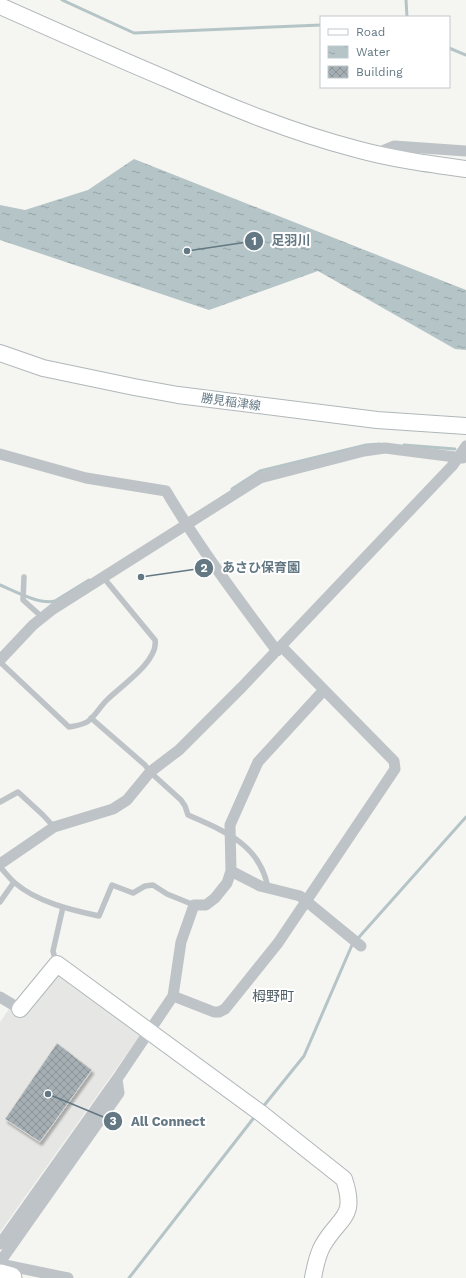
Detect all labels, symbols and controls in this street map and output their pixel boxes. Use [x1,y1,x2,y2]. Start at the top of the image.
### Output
legend [320,16,450,88]
text: Road [356,25,385,39]
text: Water [356,45,391,59]
text: Building [356,65,403,79]
callout: 足羽川 [244,228,319,253]
text: 足羽川 [271,233,311,248]
text: 1 [251,234,257,248]
street label: 勝見稲津線 [200,391,262,413]
callout: あさひ保育園 [194,555,308,580]
text: あさひ保育園 [222,560,300,575]
text: 2 [200,561,208,575]
district label: 栂野町 [252,988,294,1004]
callout: All Connect [103,1109,213,1134]
text: 3 [109,1114,117,1128]
text: All Connect [131,1114,205,1129]

